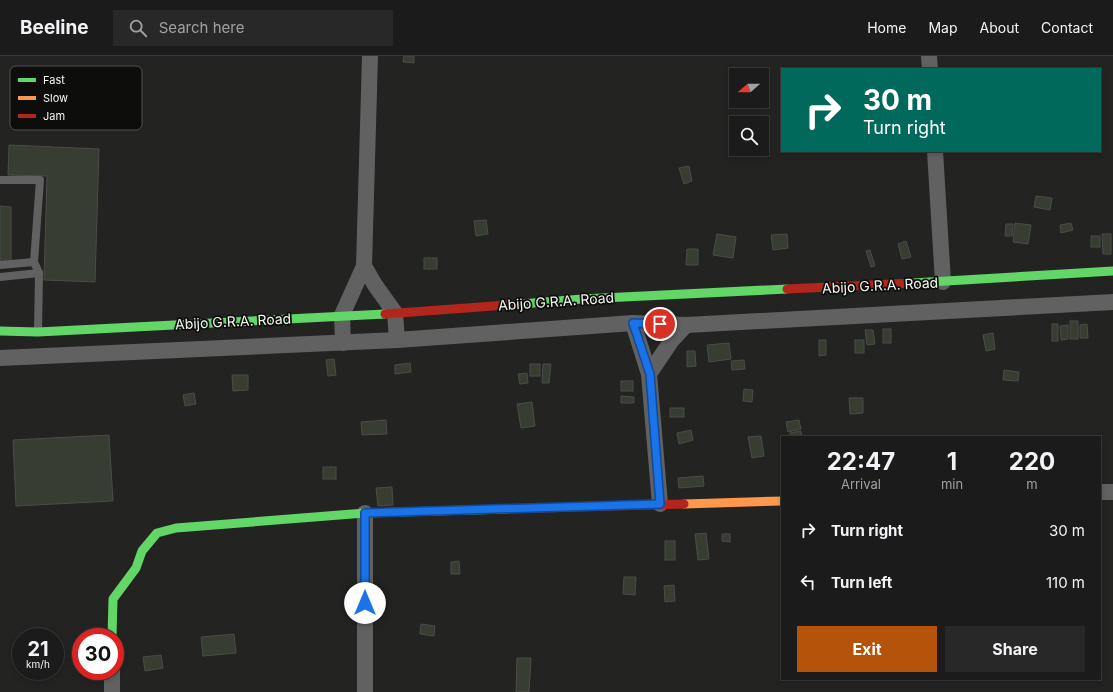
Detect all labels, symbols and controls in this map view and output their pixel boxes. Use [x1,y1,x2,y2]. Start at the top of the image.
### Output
search box [113,10,393,46]
text: Beeline [20,16,89,39]
icon: search [127,17,149,39]
text: Search here [159,18,244,37]
text: Home [867,19,906,36]
text: Map [928,19,958,36]
text: About [980,19,1019,36]
text: Contact [1041,19,1093,36]
legend [10,66,142,130]
north arrow [729,68,769,108]
map controls [729,68,769,156]
text: Fast [43,73,65,87]
text: 30 m [863,83,932,117]
icon: right [797,84,849,136]
text: Slow [43,91,68,105]
text: Jam [43,109,65,123]
button: search [729,116,769,156]
text: Turn right [863,117,946,138]
street label: Abijo G.R.A. Road [822,273,938,297]
street label: Abijo G.R.A. Road [497,288,615,314]
pin [643,307,677,341]
street label: Abijo G.R.A. Road [175,309,291,333]
icon: arrive [649,313,671,335]
text: 22:47 [827,447,895,476]
text: 1 [947,447,957,476]
text: 220 [1009,447,1055,476]
text: Arrival [841,476,881,492]
text: min [941,476,963,492]
text: m [1026,476,1038,492]
icon: right [797,519,819,541]
text: Turn right [831,521,903,540]
text: 30 m [1049,521,1085,540]
icon: left [797,571,819,593]
text: Turn left [831,573,892,592]
text: 110 m [1046,573,1085,592]
position arrow [344,582,386,624]
button: Exit [797,626,937,672]
button: Share [945,626,1085,672]
speed limit sign: 30 [72,628,124,680]
text: 21 [27,637,49,661]
text: km/h [26,658,50,670]

